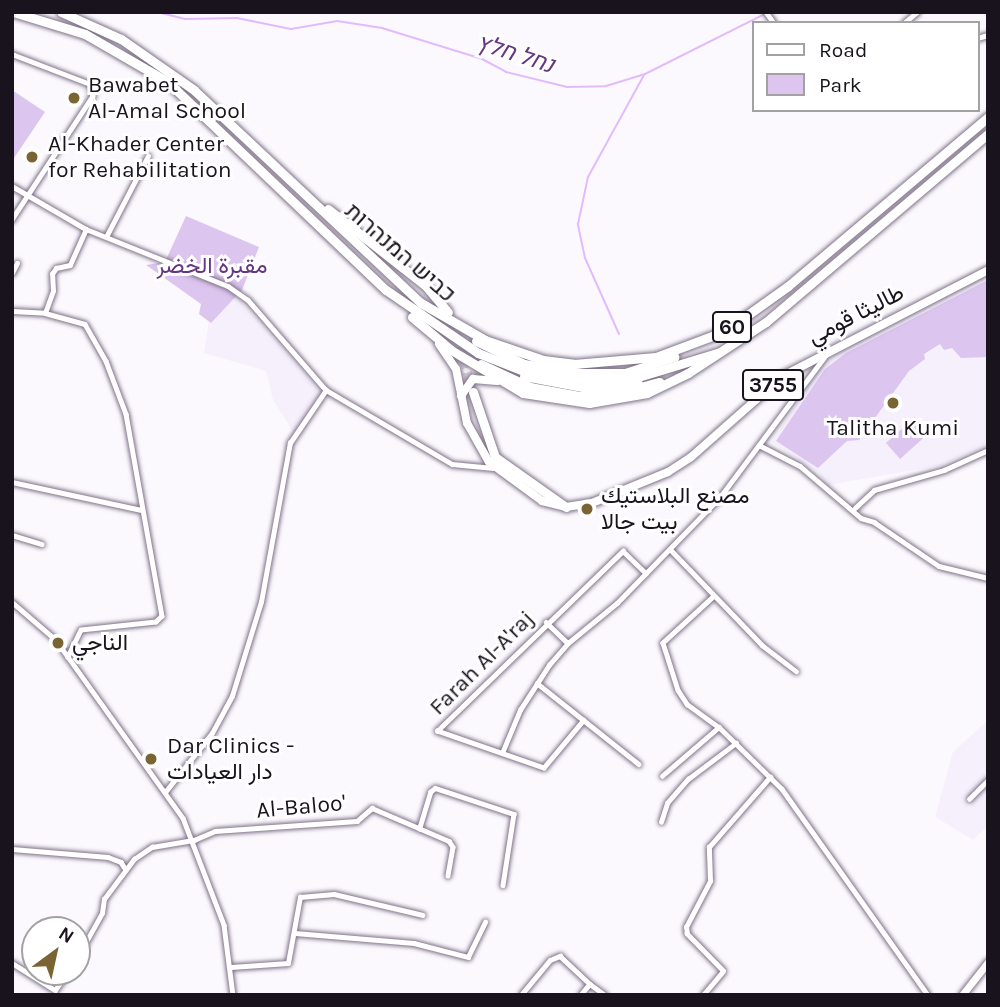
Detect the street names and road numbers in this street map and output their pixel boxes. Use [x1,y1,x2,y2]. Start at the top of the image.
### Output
street label: כביש המנהרות [339,197,461,309]
street label: طاليثا قومي [803,279,909,351]
road number: 60 [711,310,753,344]
road number: 3755 [742,368,804,402]
street label: Farah Al-A'raj [424,605,540,721]
street label: Al-Baloo' [255,789,347,825]

